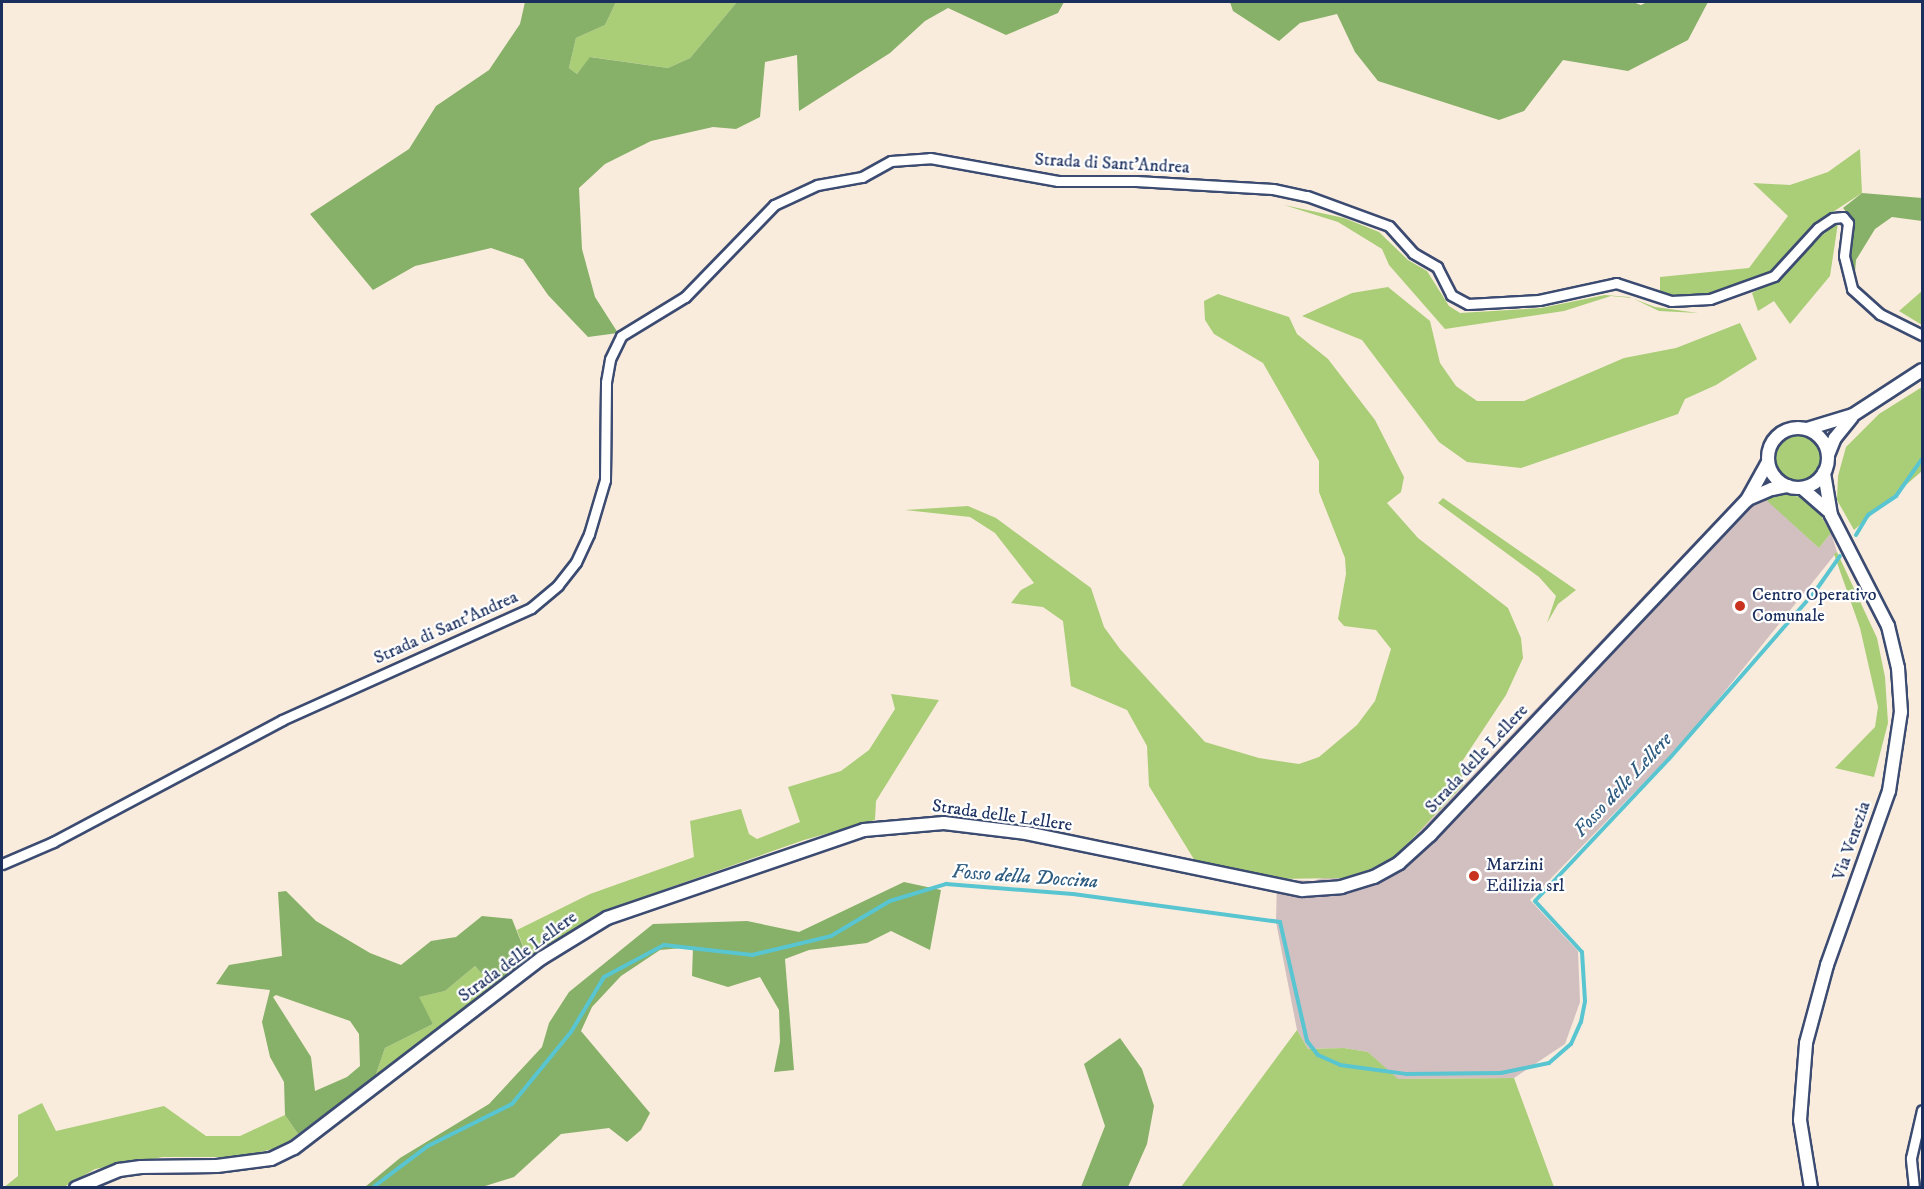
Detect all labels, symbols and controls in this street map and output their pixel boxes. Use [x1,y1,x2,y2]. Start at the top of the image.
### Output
street label: Strada di Sant'Andrea [1034,149,1190,179]
place label: Centro Operativo Comunale [1752,585,1876,628]
street label: Strada di Sant'Andrea [371,587,521,669]
marker: Centro Operativo Comunale [1733,599,1747,613]
street label: Strada delle Lellere [1421,700,1533,818]
water label: Fosso delle Lellere [1569,728,1677,842]
street label: Strada delle Lellere [931,795,1073,837]
street label: Via Venezia [1828,799,1876,883]
place label: Marzini Edilizia srl [1486,855,1564,898]
water label: Fosso della Doccina [951,860,1099,894]
marker: Marzini Edilizia srl [1467,869,1481,883]
street label: Strada delle Lellere [454,907,582,1007]

